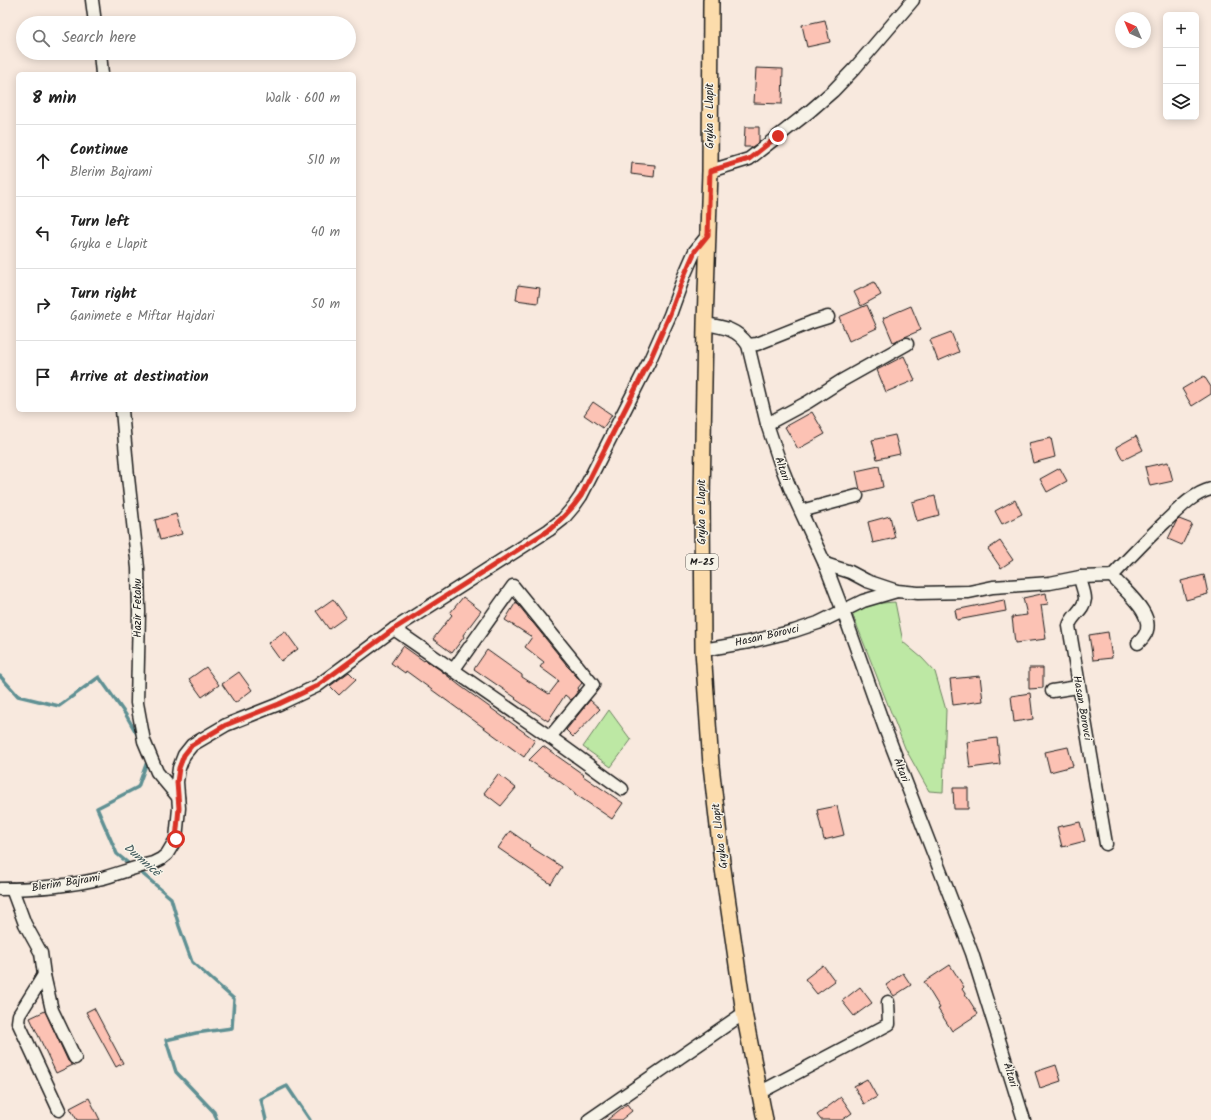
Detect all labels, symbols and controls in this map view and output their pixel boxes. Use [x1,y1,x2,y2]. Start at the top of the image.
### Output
north arrow [1115,12,1151,48]
map controls [1163,12,1199,120]
button: + [1163,12,1199,48]
search box [16,16,356,60]
text: Search here [62,26,136,50]
icon: search [30,27,52,49]
button: − [1163,48,1199,84]
street label: Gryka e Llapit [701,82,719,149]
button: layers [1163,84,1199,120]
text: 8 min [32,85,76,112]
text: Walk · 600 m [265,88,340,109]
route end [769,127,787,145]
text: Continue [70,138,128,162]
icon: ahead [32,150,54,172]
text: 510 m [307,150,340,171]
text: Blerim Bajrami [70,162,152,183]
text: Turn left [70,210,130,234]
icon: left [32,222,54,244]
text: 40 m [311,222,340,243]
text: Gryka e Llapit [70,234,148,255]
text: Turn right [70,282,137,306]
icon: right [32,294,54,316]
text: 50 m [311,294,340,315]
text: Ganimete e Miftar Hajdari [70,306,214,327]
text: Arrive at destination [70,365,209,389]
icon: arrive [32,366,54,388]
street label: Altari [769,454,795,484]
street label: Gryka e Llapit [693,478,711,545]
road number: M-25 [686,554,718,570]
street label: Hazir Fetahu [129,578,147,638]
street label: Hasan Borovci [733,620,801,652]
street label: Hasan Borovci [1067,674,1097,742]
street label: Altari [888,755,914,785]
street label: Gryka e Llapit [707,802,733,870]
route start [167,830,185,848]
water label: Dumnicë [120,839,166,883]
street label: Blerim Bajrami [30,869,102,897]
street label: Altari [998,1060,1022,1090]

